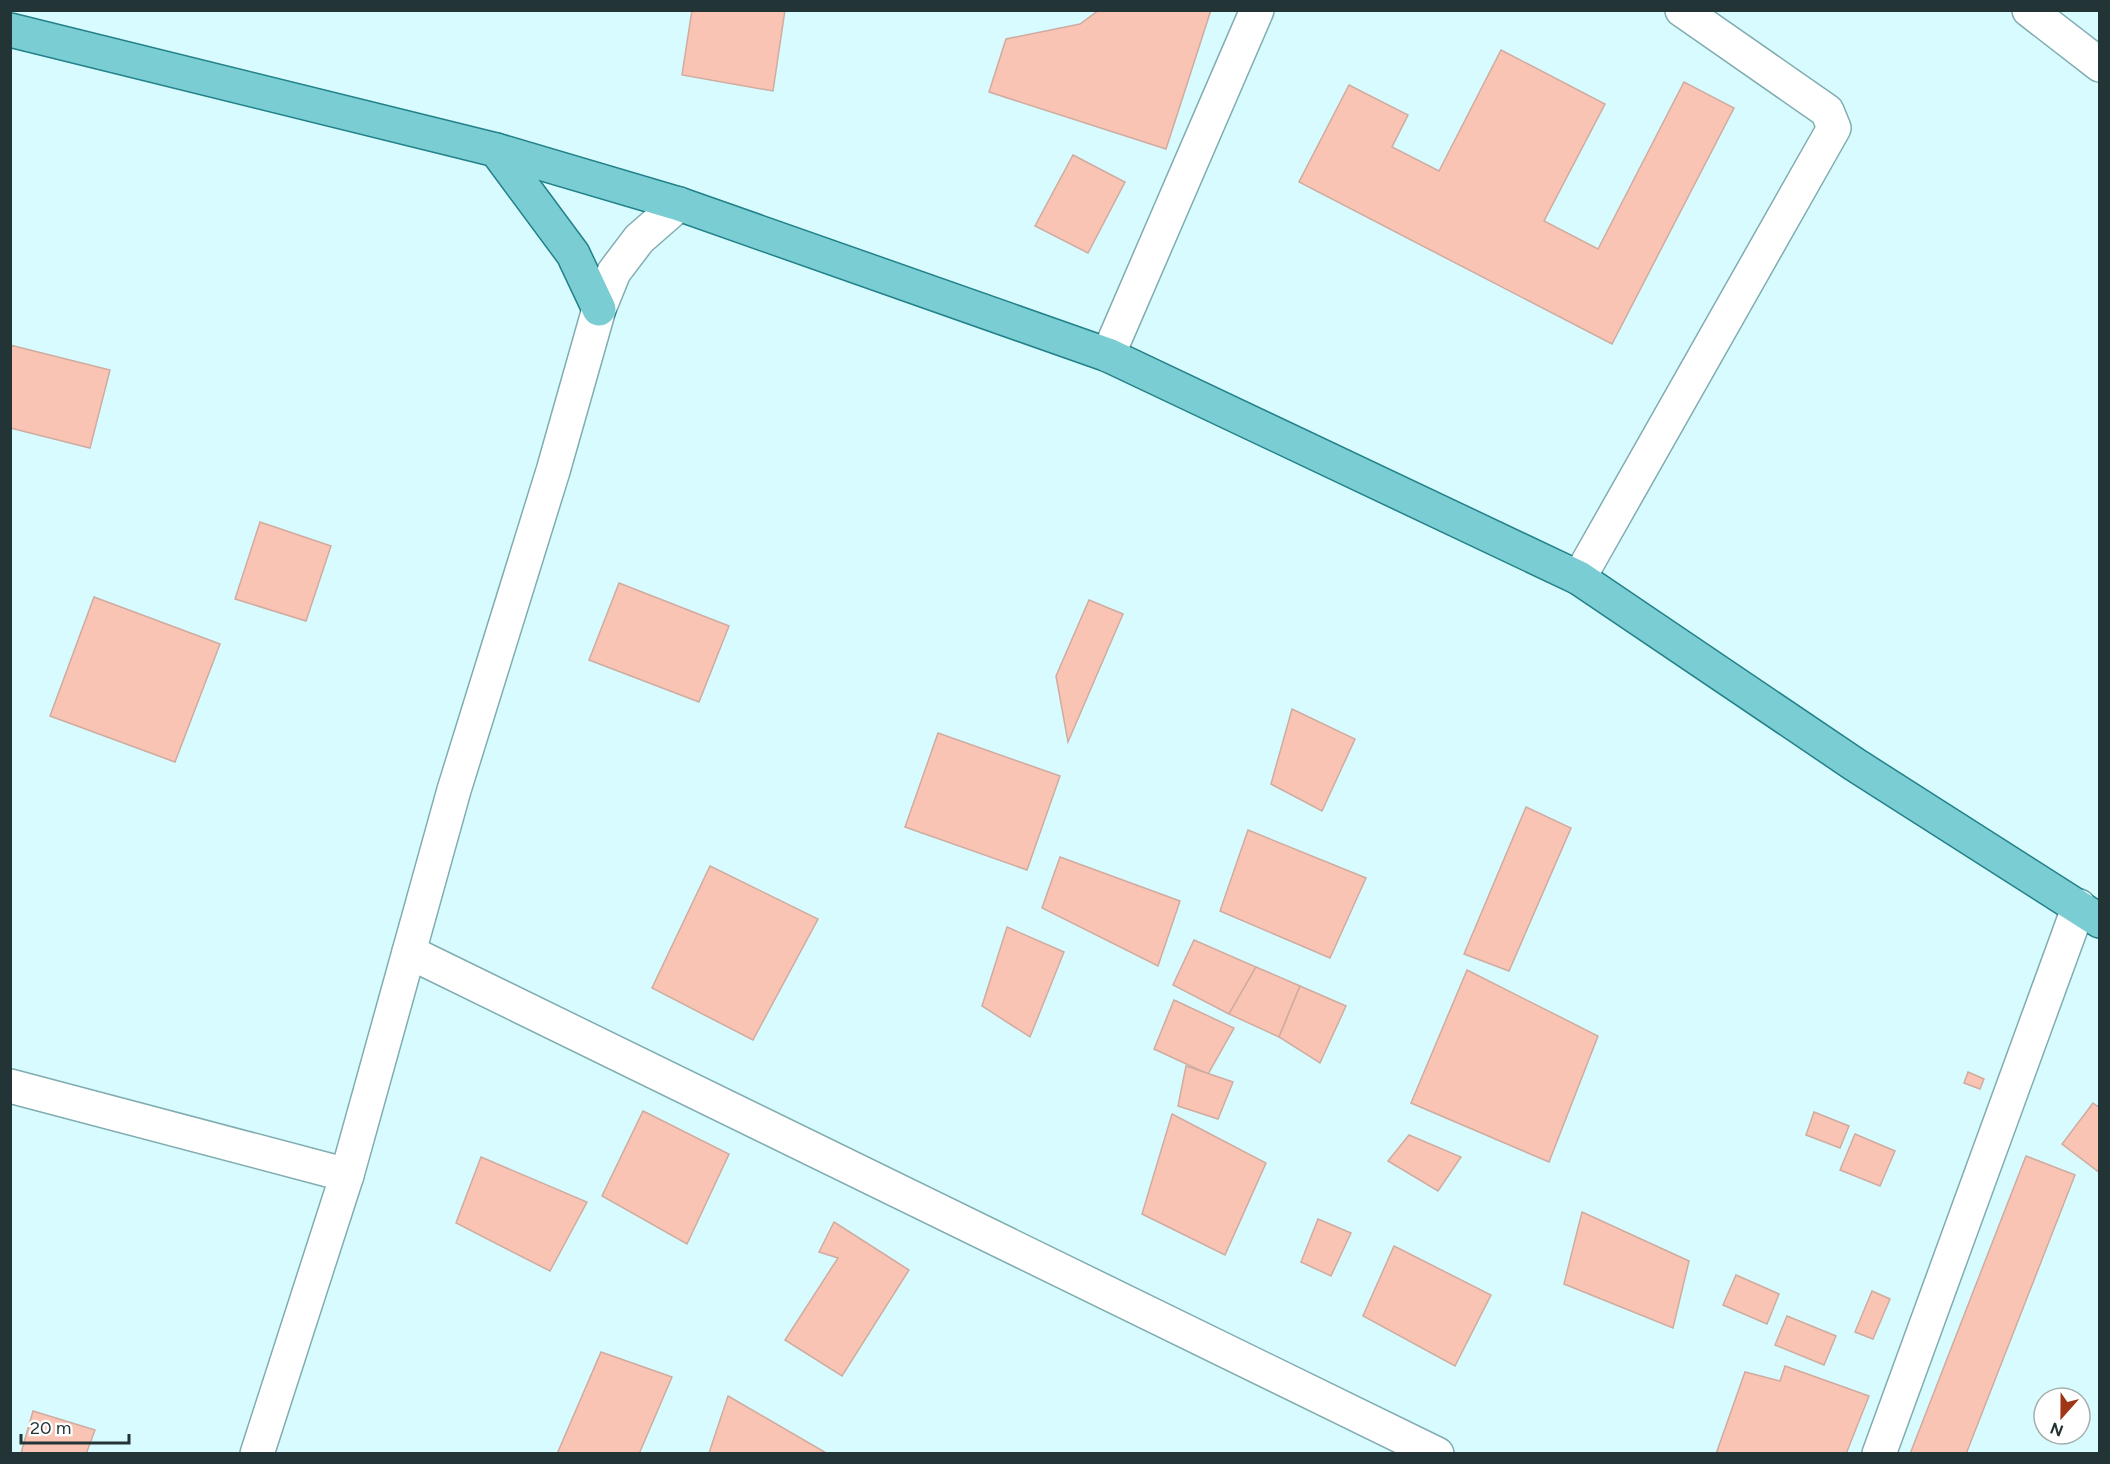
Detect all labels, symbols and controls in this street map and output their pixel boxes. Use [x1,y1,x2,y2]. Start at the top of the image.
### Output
north arrow [2032,1386,2092,1446]
scale bar [21,1407,129,1445]
text: 20 m [30,1417,71,1439]
text: N [2048,1418,2066,1441]

